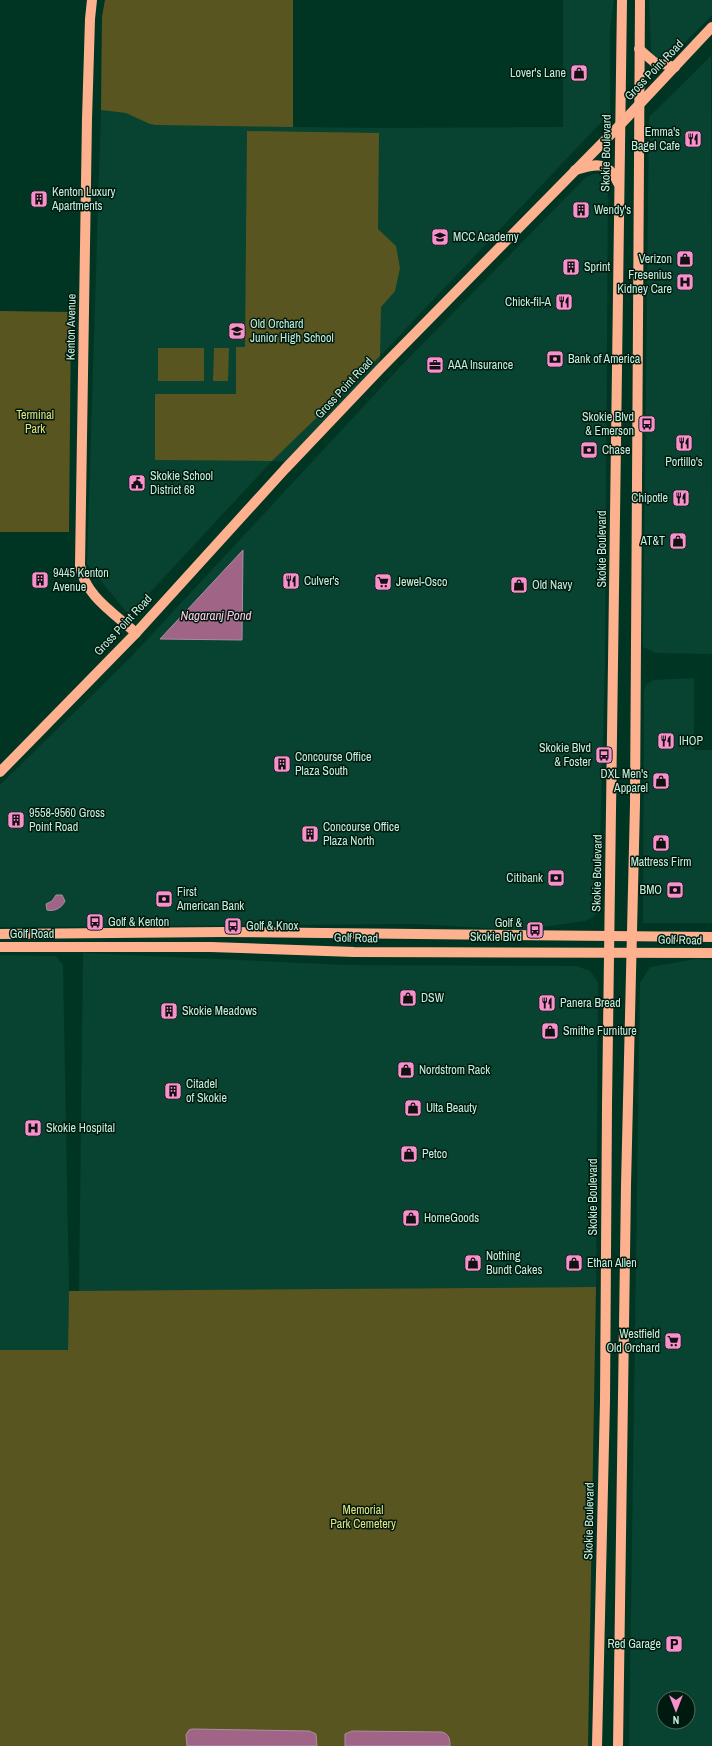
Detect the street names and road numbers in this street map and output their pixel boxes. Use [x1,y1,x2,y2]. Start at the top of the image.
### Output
street label: Gross Point Road [621,36,687,104]
street label: Skokie Boulevard [597,114,615,192]
street label: Kenton Avenue [62,294,80,360]
street label: Gross Point Road [311,354,377,422]
street label: Skokie Boulevard [594,510,610,588]
street label: Gross Point Road [90,591,156,659]
street label: Skokie Boulevard [588,834,606,912]
street label: Golf Road [10,926,54,942]
street label: Golf Road [334,930,378,946]
street label: Golf Road [658,932,702,948]
street label: Skokie Boulevard [585,1158,601,1236]
street label: Skokie Boulevard [580,1482,598,1560]

